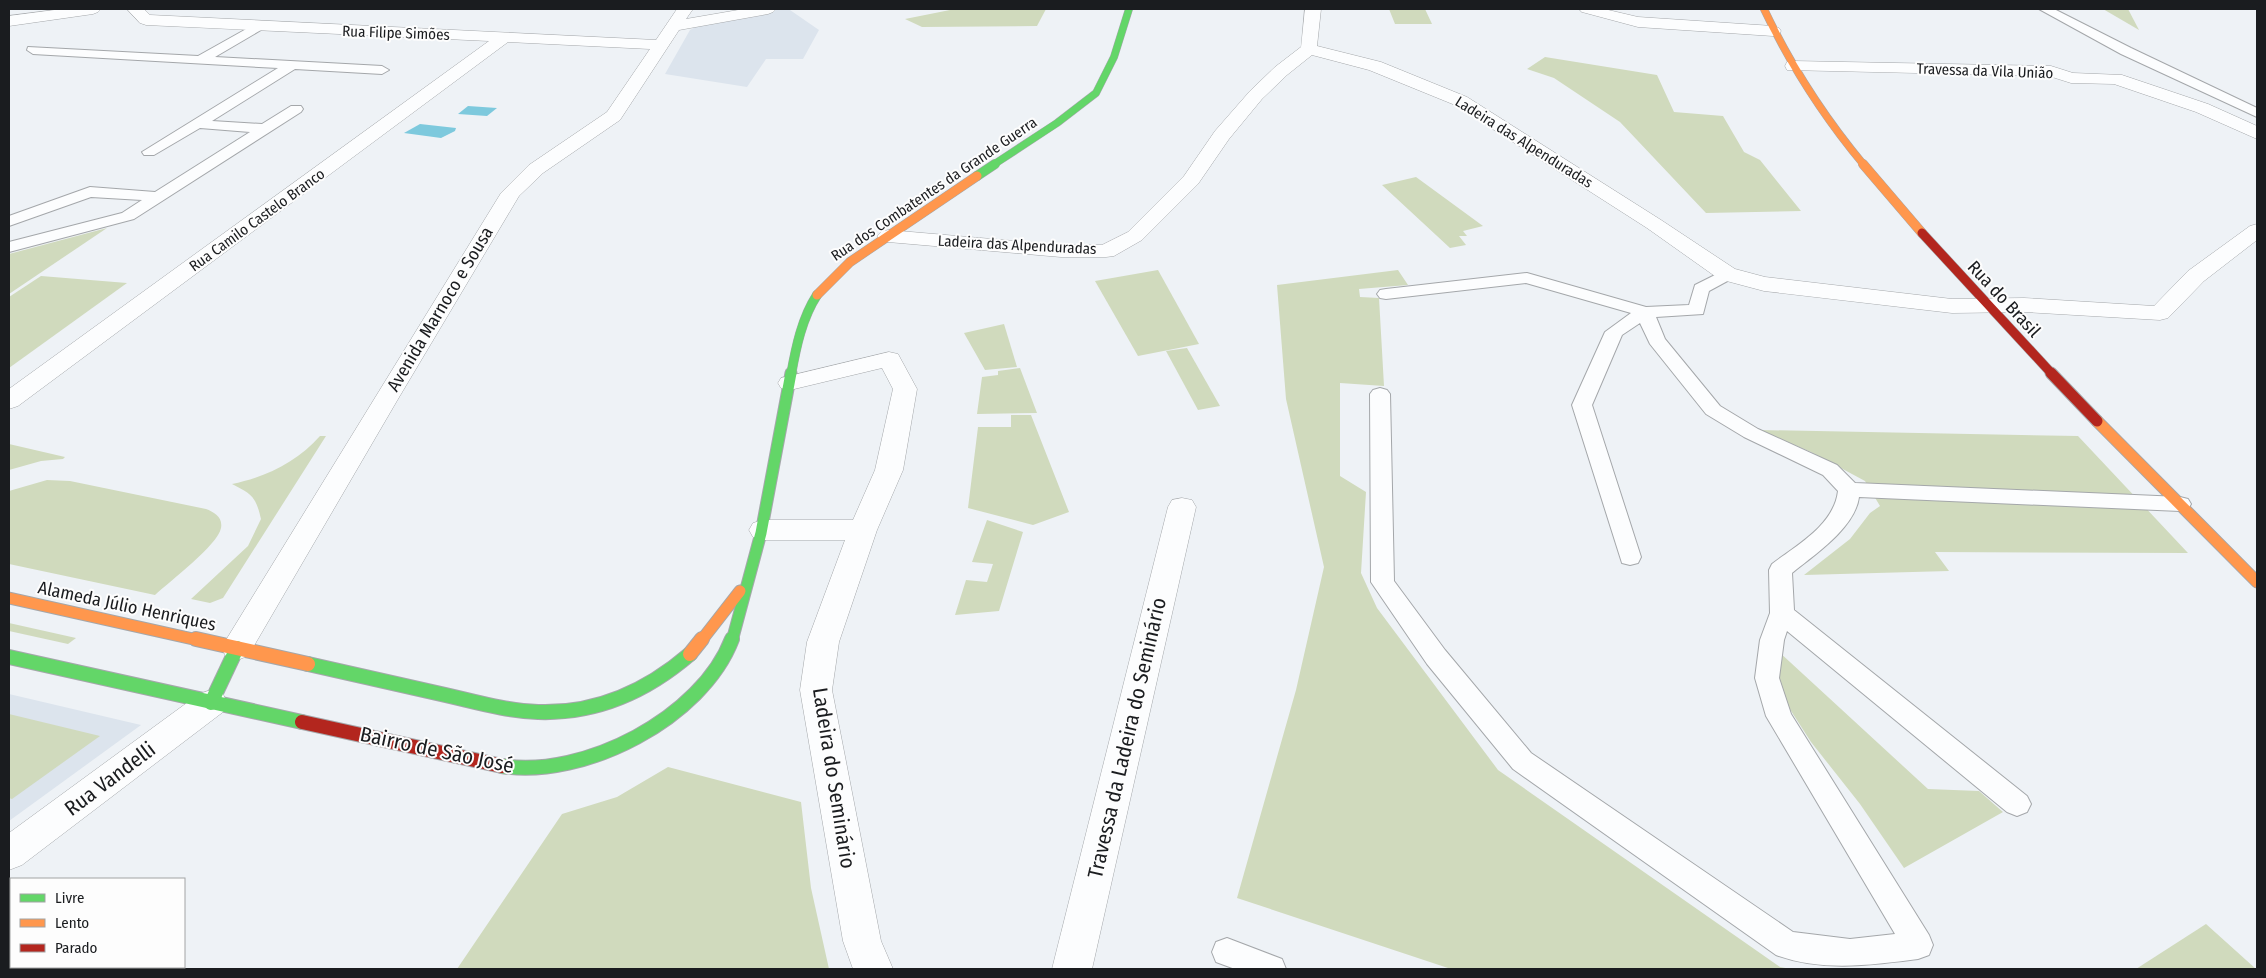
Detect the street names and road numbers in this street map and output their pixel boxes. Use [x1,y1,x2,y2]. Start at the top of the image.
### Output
street label: Rua Filipe Simões [342,22,450,44]
street label: Travessa da Vila União [1916,60,2054,82]
street label: Ladeira das Alpenduradas [1452,92,1596,192]
street label: Rua dos Combatentes da Grande Guerra [828,113,1040,265]
street label: Rua Camilo Castelo Branco [186,165,328,275]
street label: Avenida Marnoco e Sousa [382,223,498,395]
street label: Ladeira das Alpenduradas [937,232,1097,258]
street label: Rua do Brasil [1963,256,2045,342]
street label: Alameda Júlio Henriques [36,576,218,636]
street label: Travessa da Ladeira do Seminário [1082,595,1172,881]
street label: Ladeira do Seminário [807,686,861,870]
street label: Bairro de São José [358,721,516,779]
street label: Rua Vandelli [59,736,161,822]

